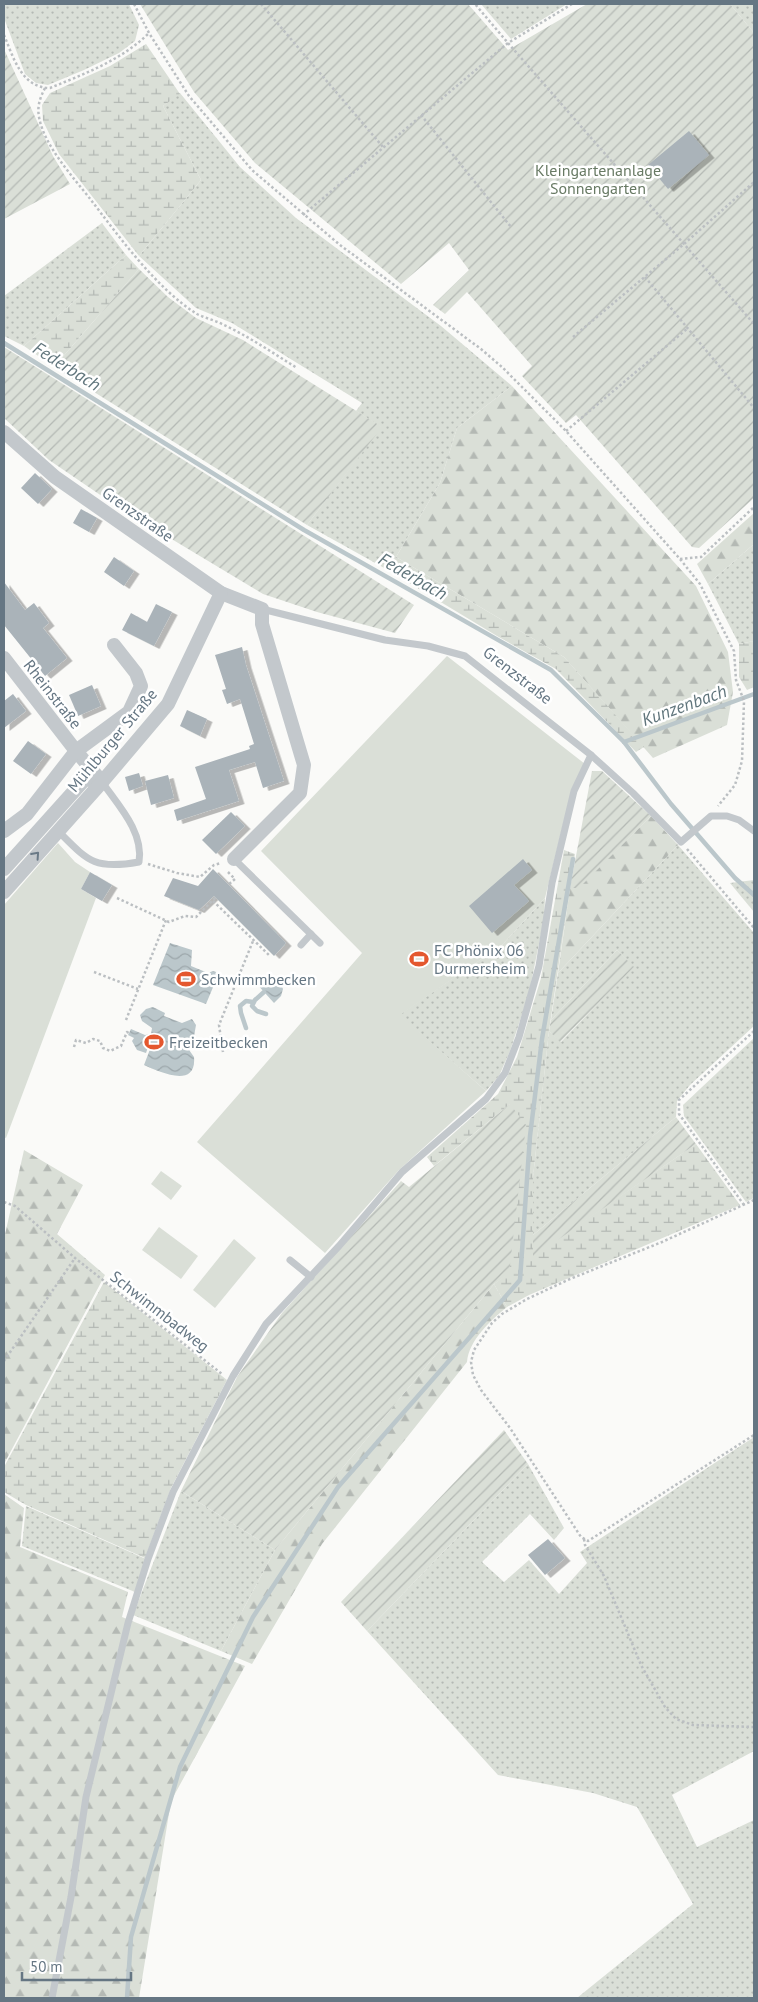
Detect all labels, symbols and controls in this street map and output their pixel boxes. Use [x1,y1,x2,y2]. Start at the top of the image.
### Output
park label: Kleingartenanlage Sonnengarten [535,160,661,198]
water label: Federbach [29,336,105,396]
street label: Grenzstraße [99,482,177,546]
water label: Federbach [374,547,452,605]
street label: Grenzstraße [479,642,557,708]
street label: Rheinstraße [20,655,86,733]
water label: Kunzenbach [638,679,730,731]
street label: Mühlburger Straße [63,684,161,796]
one-way arrow [30,852,39,861]
place label: FC Phönix 06 Durmersheim [434,940,526,978]
sports icon: FC Phönix 06 Durmersheim [408,948,430,970]
sports icon: Schwimmbecken [175,968,197,990]
place label: Schwimmbecken [201,969,316,989]
sports icon: Freizeitbecken [143,1031,165,1053]
place label: Freizeitbecken [169,1032,268,1052]
street label: Schwimmbadweg [107,1266,213,1356]
scale bar [22,1950,131,1982]
text: 50 m [30,1957,63,1976]

